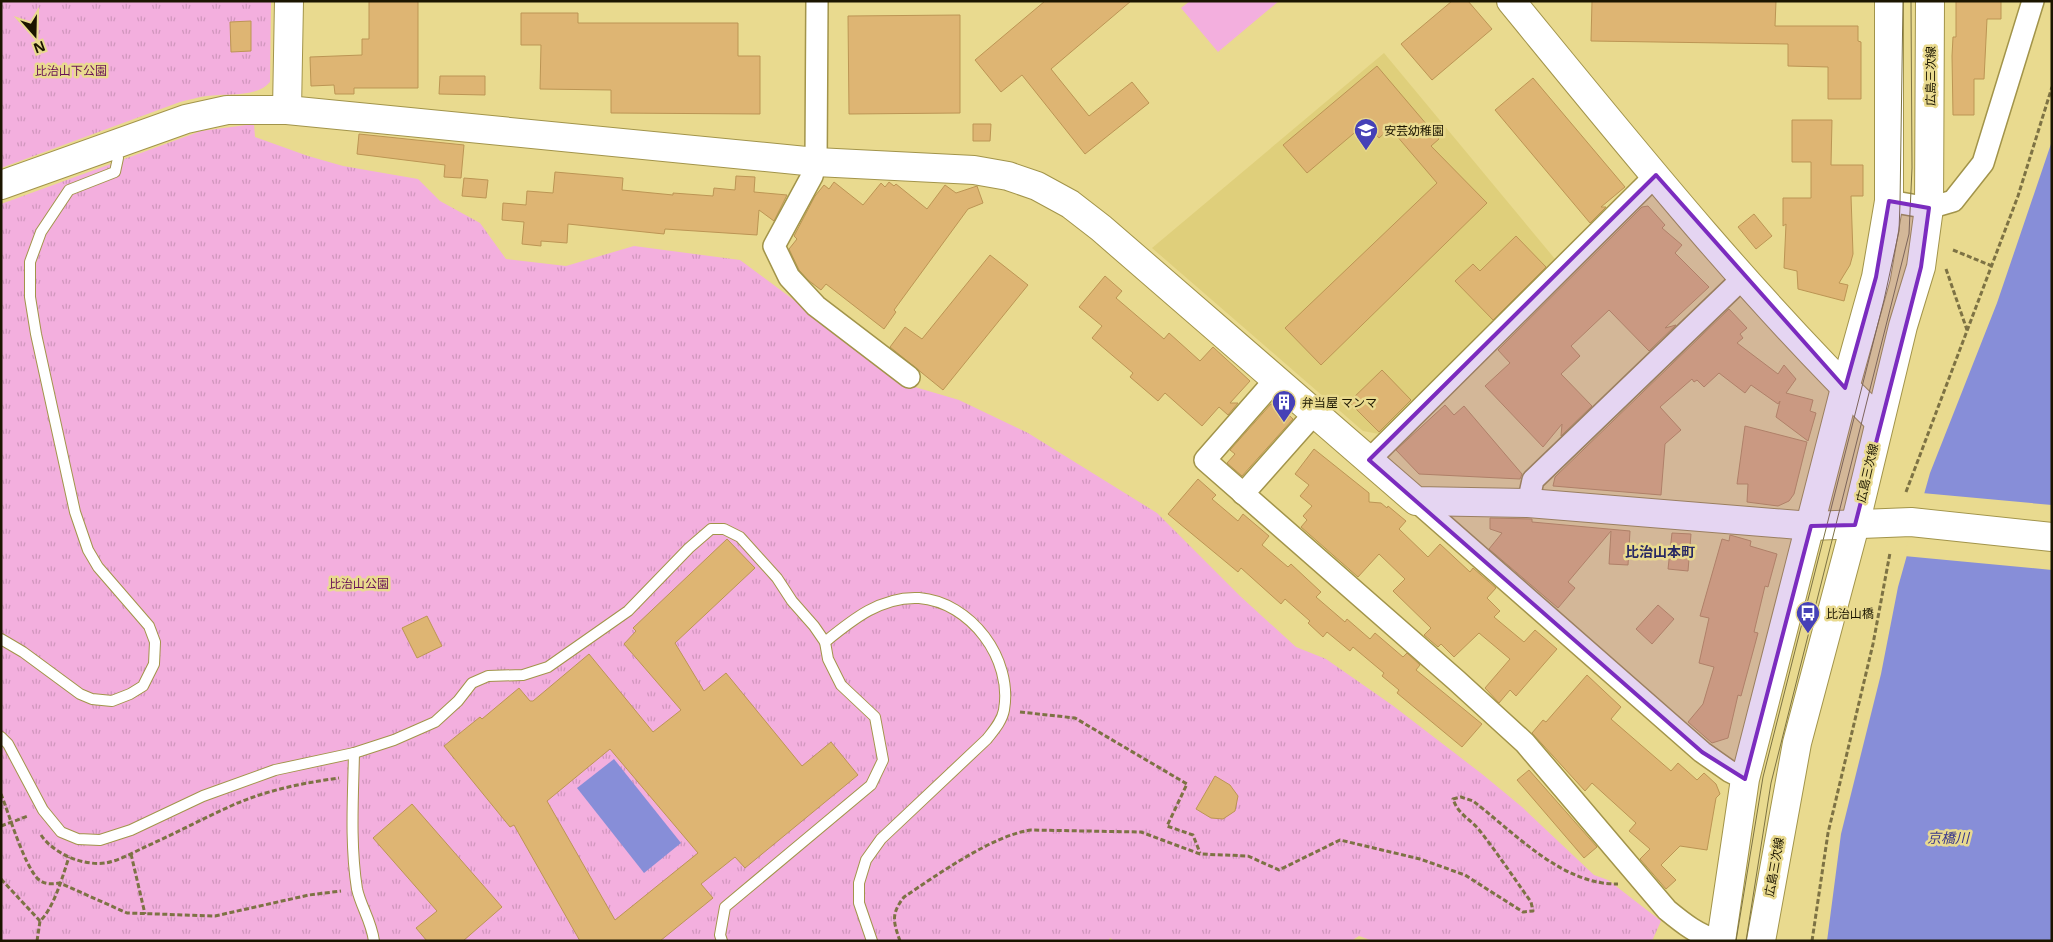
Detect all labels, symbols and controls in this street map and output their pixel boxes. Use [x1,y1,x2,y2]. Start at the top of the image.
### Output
north arrow [10,10,60,60]
text: N [31,37,48,59]
street label: 広島三次線 [1922,46,1939,106]
park label: 比治山下公園 [35,62,107,79]
school or university icon: 安芸幼稚園 [1353,117,1379,151]
place label: 安芸幼稚園 [1384,122,1444,139]
building icon: 弁当屋 マンマ [1271,389,1297,423]
place label: 弁当屋 マンマ [1302,394,1377,411]
street label: 広島三次線 [1852,442,1882,504]
district label: 比治山本町 [1625,542,1695,561]
park label: 比治山公園 [329,575,389,592]
bus stop icon: 比治山橋 [1795,600,1821,634]
place label: 比治山橋 [1826,605,1874,622]
water label: 京橋川 [1927,828,1971,847]
street label: 広島三次線 [1760,836,1788,898]

